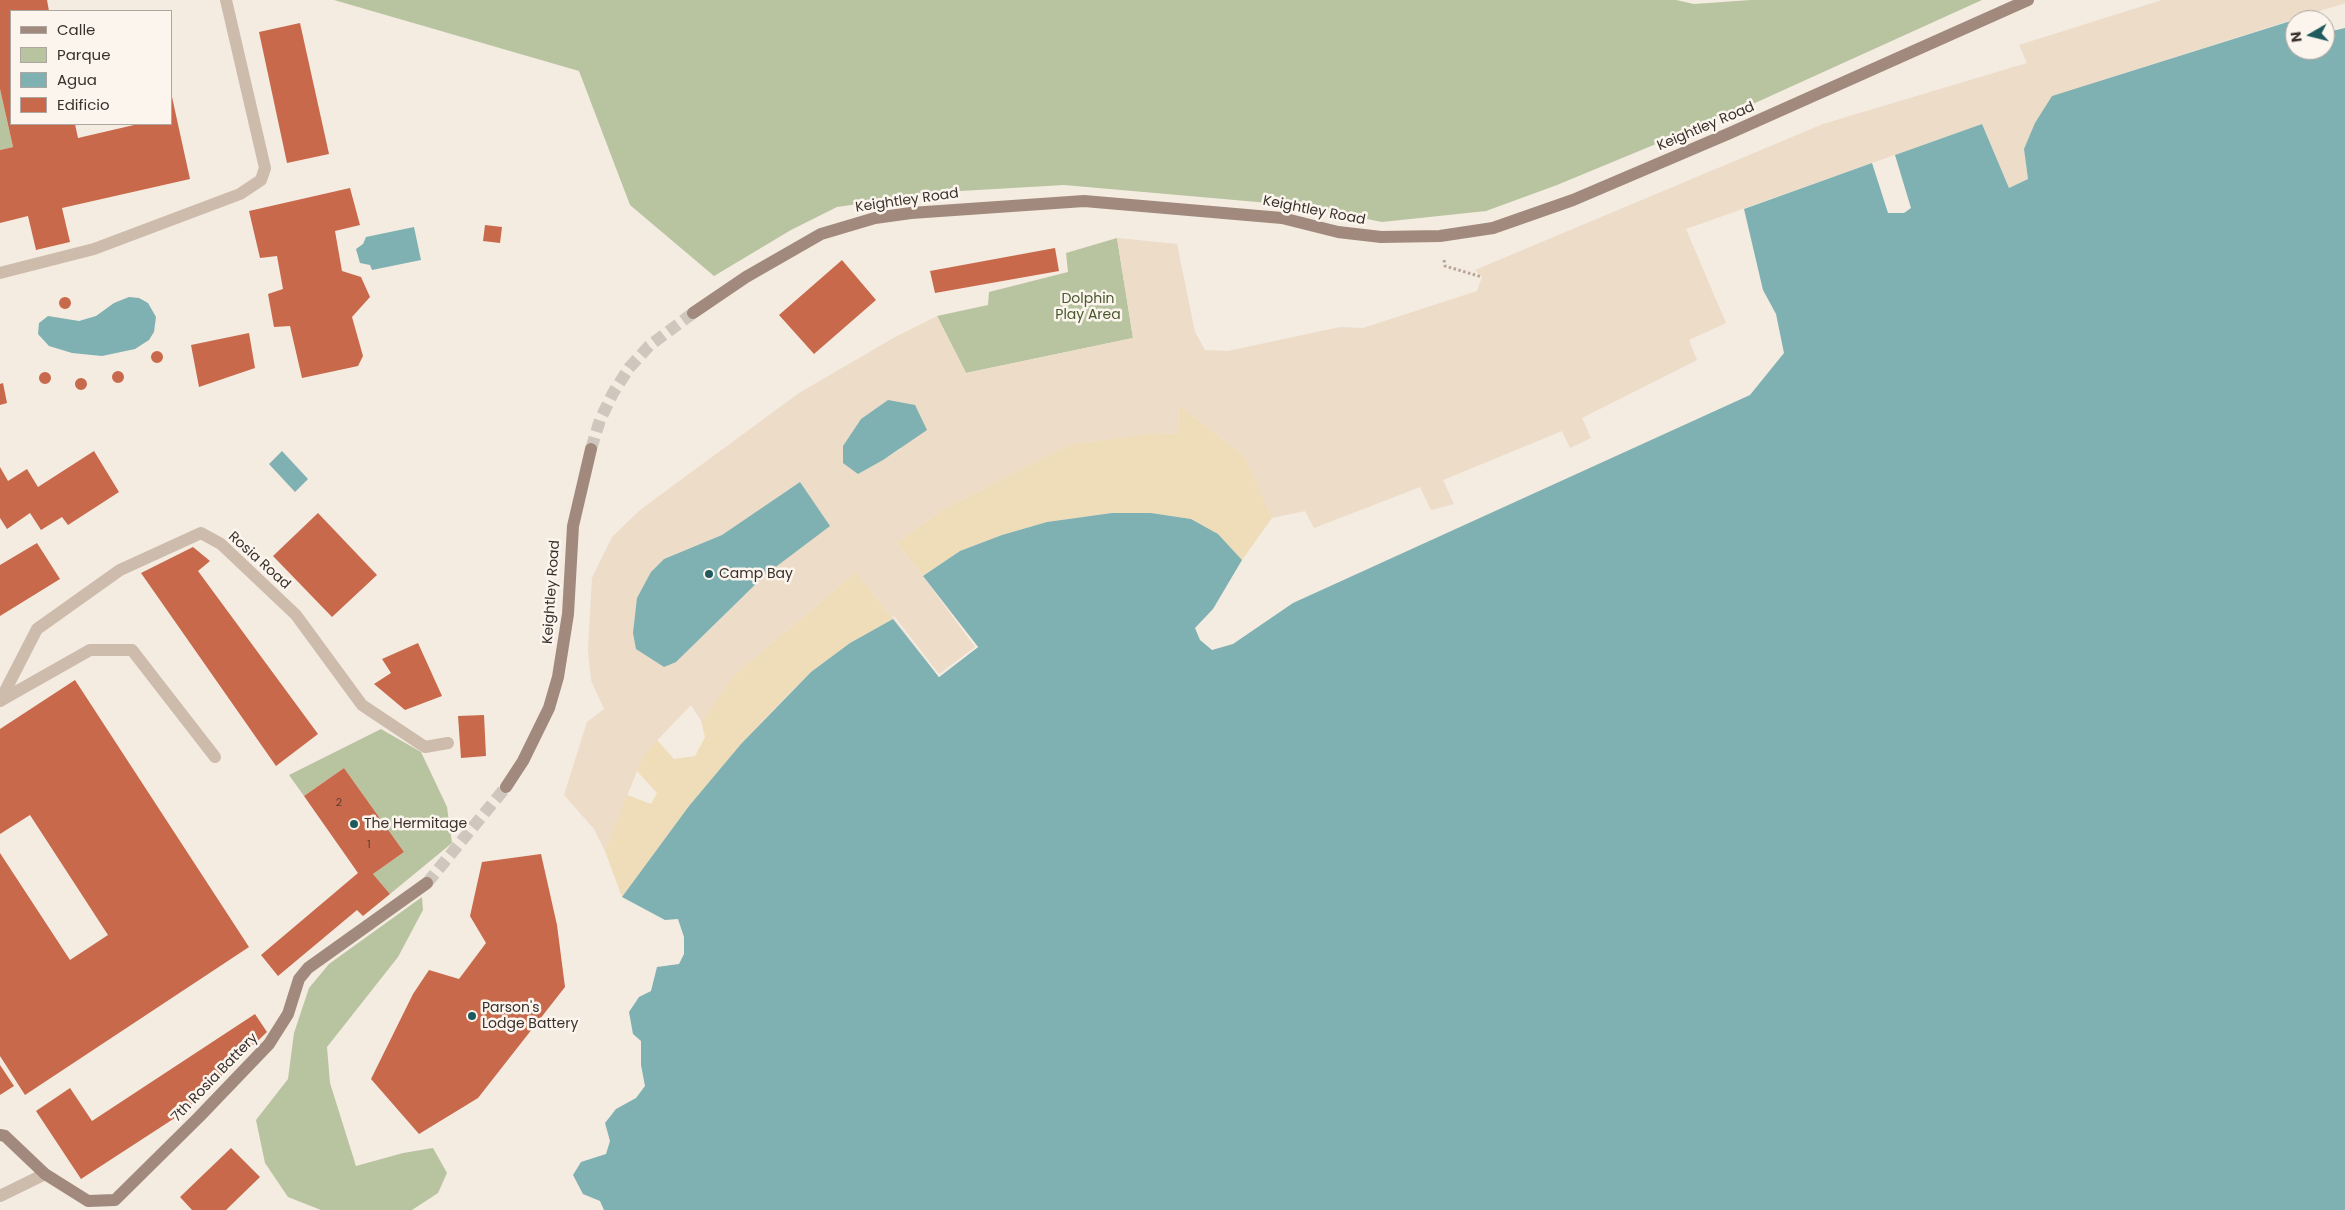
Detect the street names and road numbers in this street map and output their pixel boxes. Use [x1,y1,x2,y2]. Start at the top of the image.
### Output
street label: Keightley Road [1655,99,1757,155]
street label: Keightley Road [854,185,960,217]
street label: Keightley Road [1261,193,1367,229]
street label: Rosia Road [224,529,294,593]
street label: Keightley Road [540,539,564,645]
street label: 7th Rosia Battery [168,1030,262,1126]

